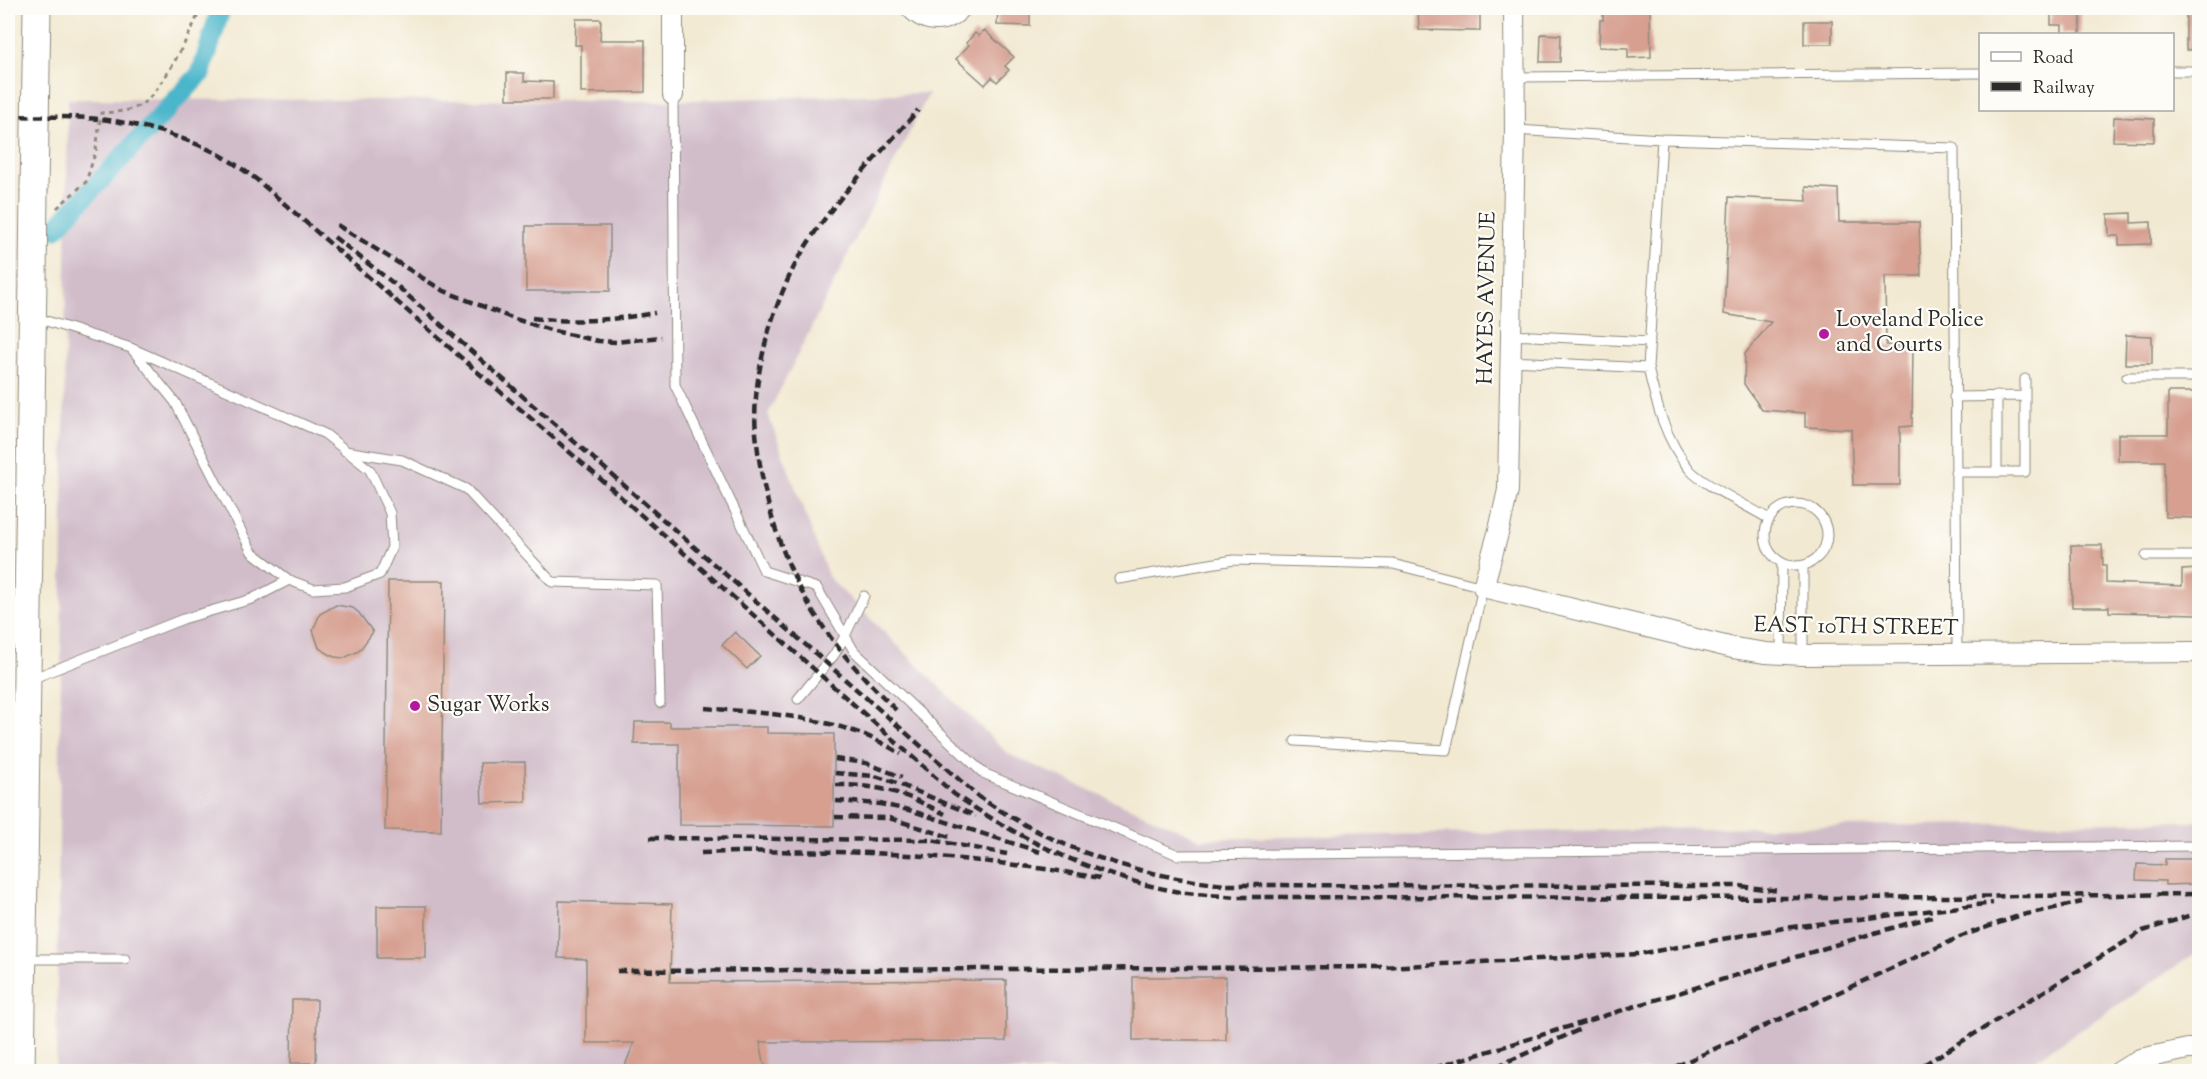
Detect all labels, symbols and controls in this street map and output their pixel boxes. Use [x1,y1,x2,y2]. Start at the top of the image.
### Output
legend [1979,33,2174,111]
text: Road [2033,46,2073,72]
text: Railway [2033,76,2095,102]
street label: HAYES AVENUE [1470,211,1506,385]
place label: Loveland Police and Courts [1836,305,1984,362]
marker: Loveland Police and Courts [1817,327,1831,341]
street label: EAST 10TH STREET [1753,610,1959,646]
place label: Sugar Works [427,690,549,722]
marker: Sugar Works [408,699,422,713]

